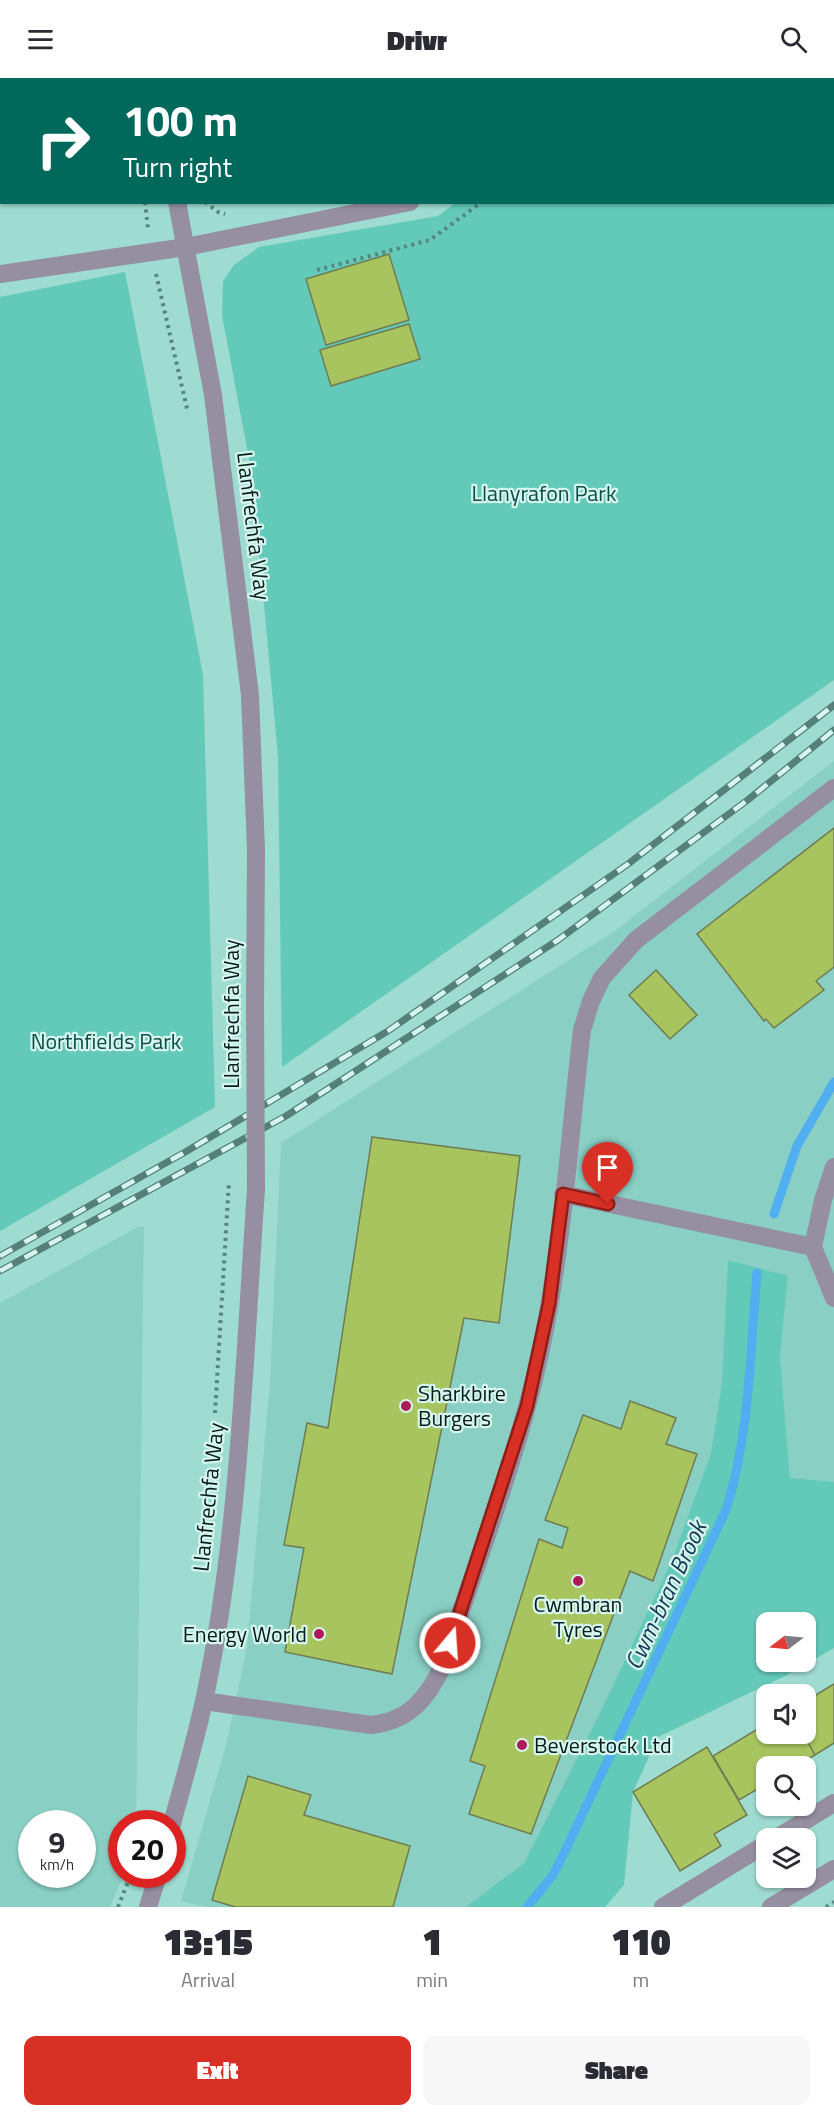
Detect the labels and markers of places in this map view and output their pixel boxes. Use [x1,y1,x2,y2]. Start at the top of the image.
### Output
pin [582,1142,633,1204]
place label: Sharkbire Burgers [418,1376,506,1435]
marker: Sharkbire Burgers [399,1399,413,1413]
marker: Cwmbran Tyres [571,1574,585,1588]
place label: Cwmbran Tyres [534,1587,622,1646]
place label: Energy World [183,1617,307,1651]
marker: Energy World [312,1627,326,1641]
place label: Beverstock Ltd [534,1728,672,1762]
marker: Beverstock Ltd [515,1738,529,1752]

